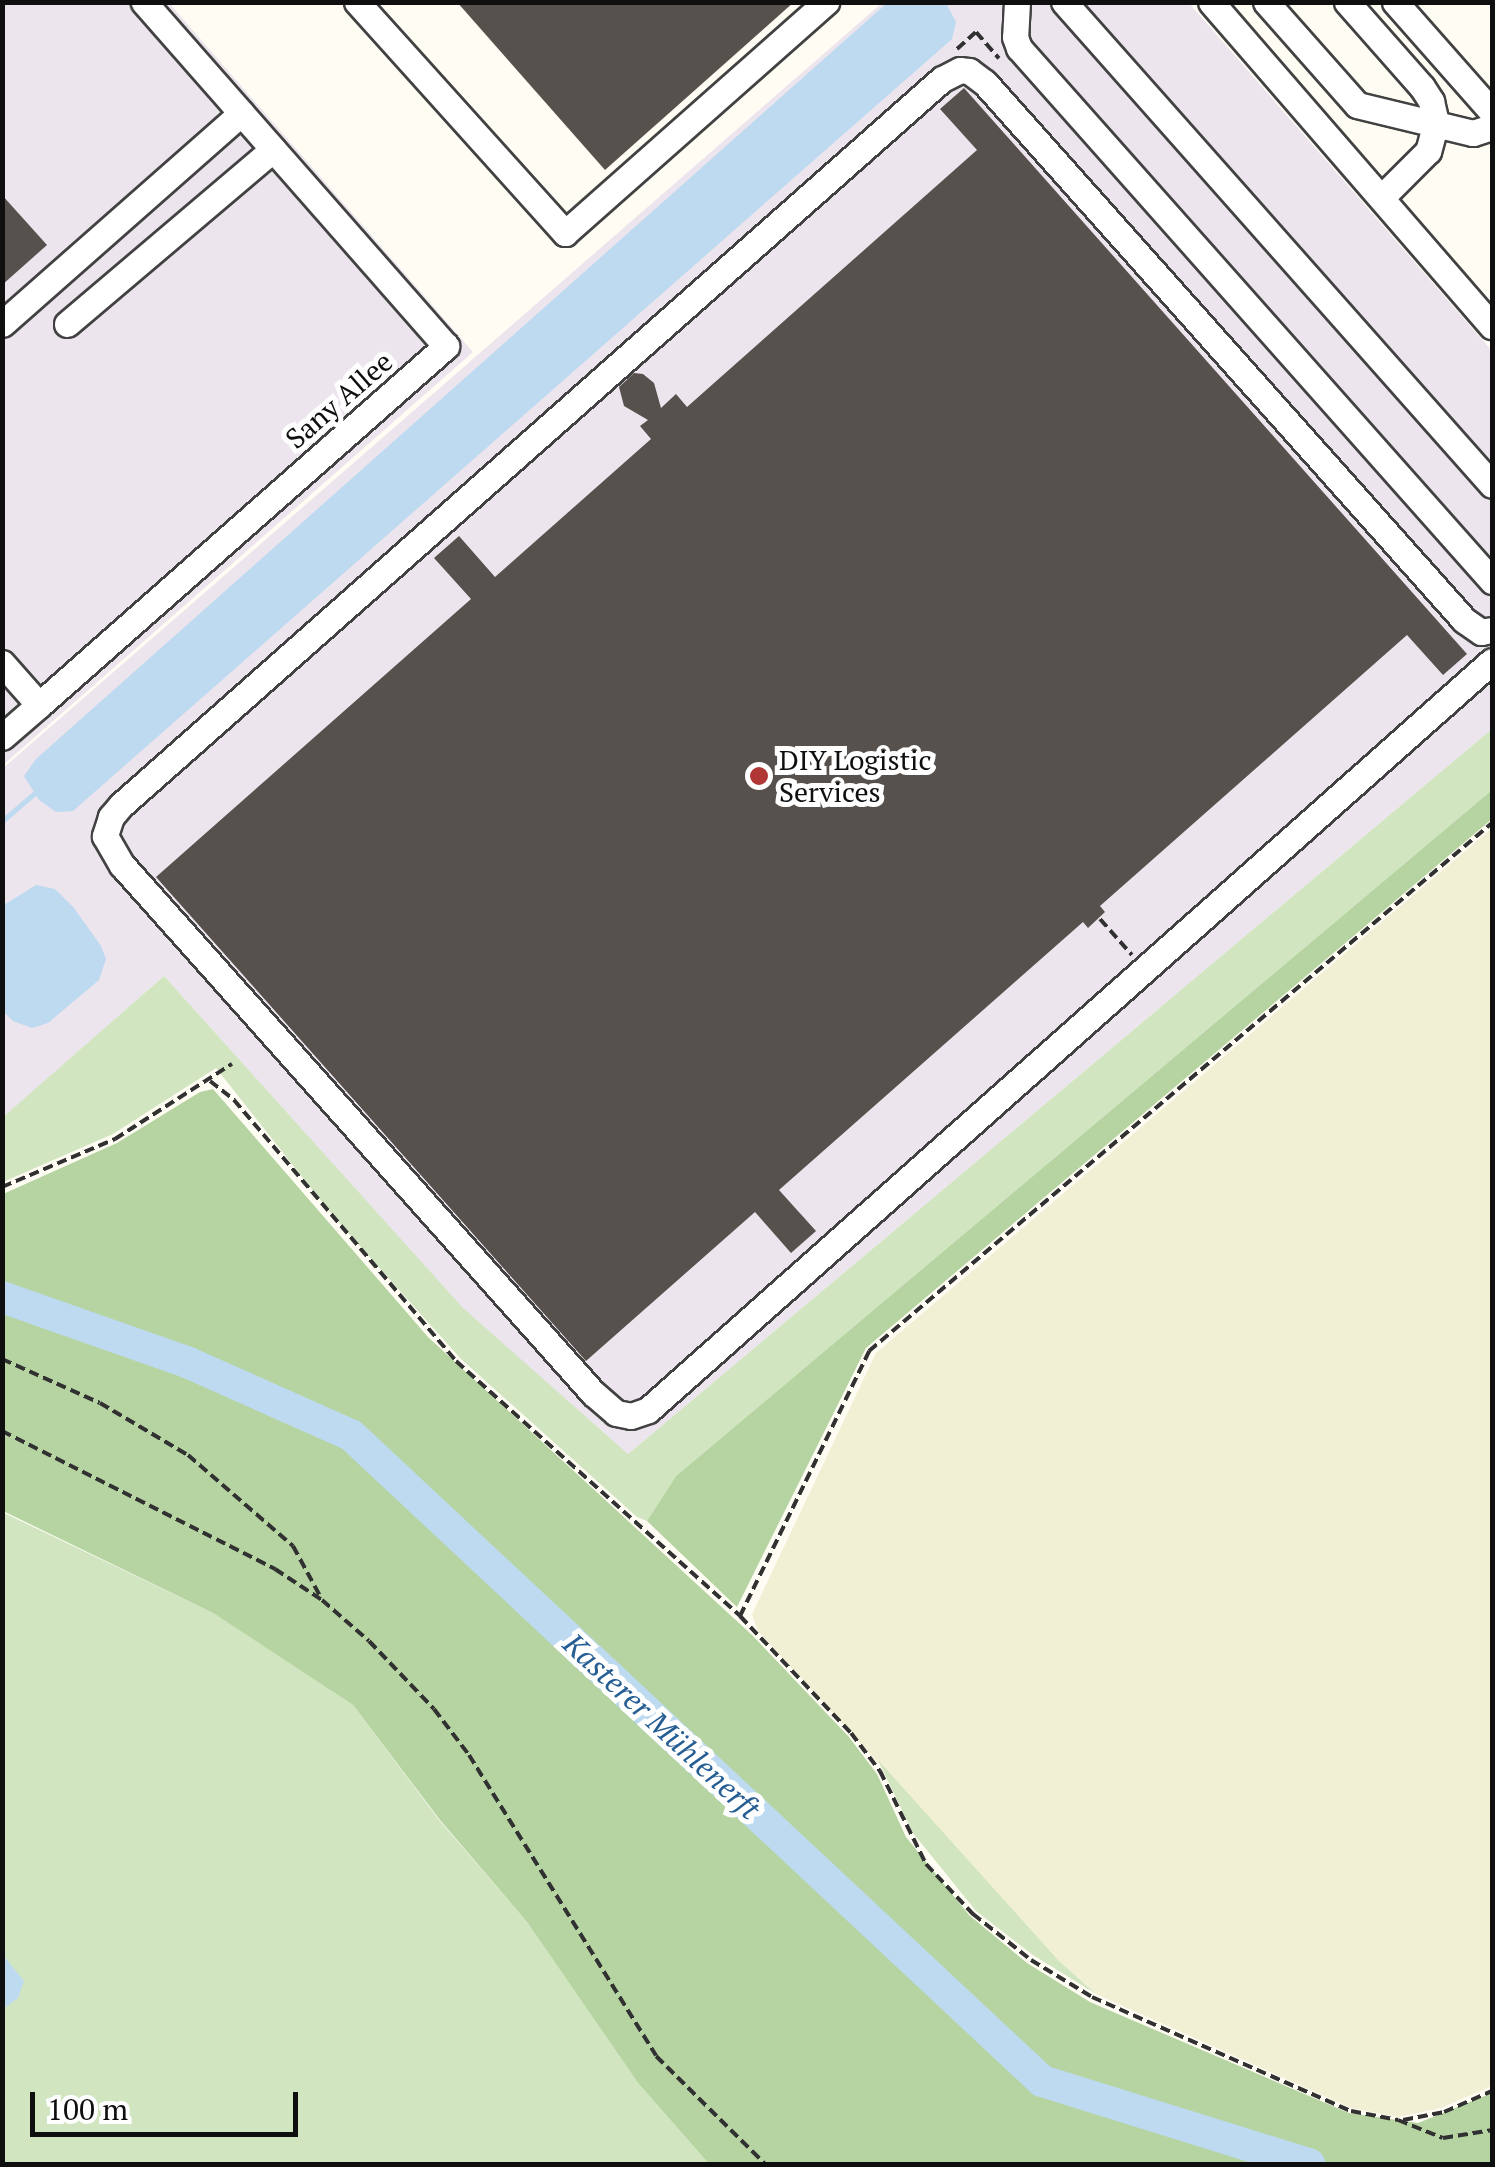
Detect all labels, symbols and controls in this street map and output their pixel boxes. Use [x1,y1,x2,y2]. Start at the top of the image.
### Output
street label: Sany Allee [279,344,399,456]
place label: DIY Logistic Services [779,743,932,809]
marker: DIY Logistic Services [748,765,770,787]
water label: Kasterer Mühlenerft [556,1626,768,1826]
scale bar [35,2072,302,2134]
text: 100 m [47,2089,128,2129]

